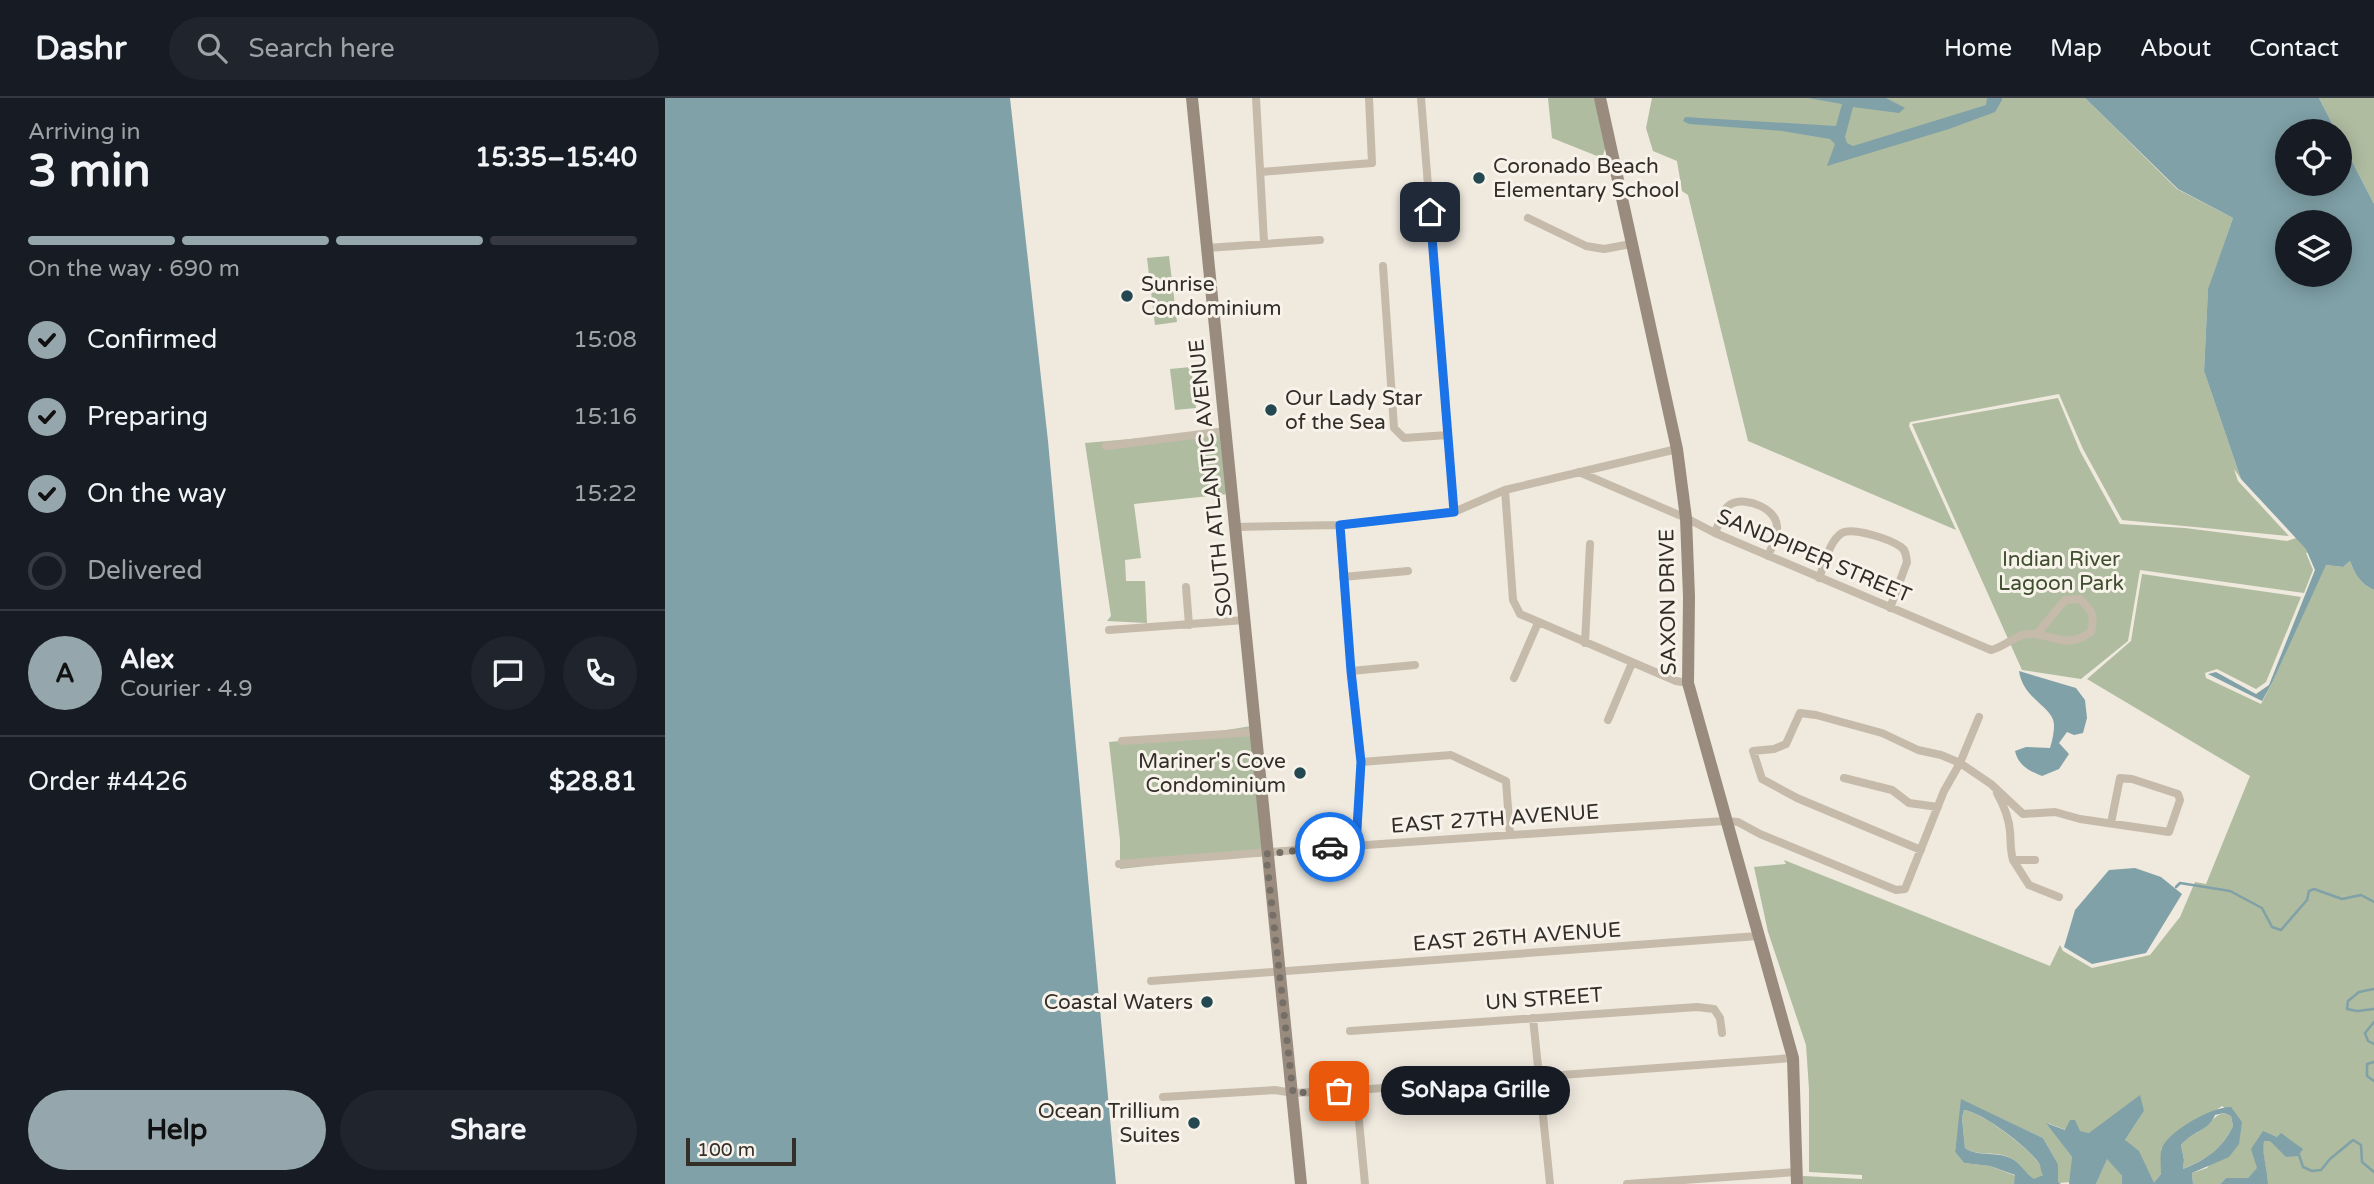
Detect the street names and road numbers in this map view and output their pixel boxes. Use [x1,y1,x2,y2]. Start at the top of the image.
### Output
street label: SOUTH ATLANTIC AVENUE [1184,338,1238,618]
street label: SANDPIPER STREET [1713,504,1915,608]
street label: SAXON DRIVE [1654,528,1682,676]
street label: EAST 27TH AVENUE [1390,799,1600,839]
street label: EAST 26TH AVENUE [1412,917,1622,957]
street label: UN STREET [1484,982,1604,1016]

